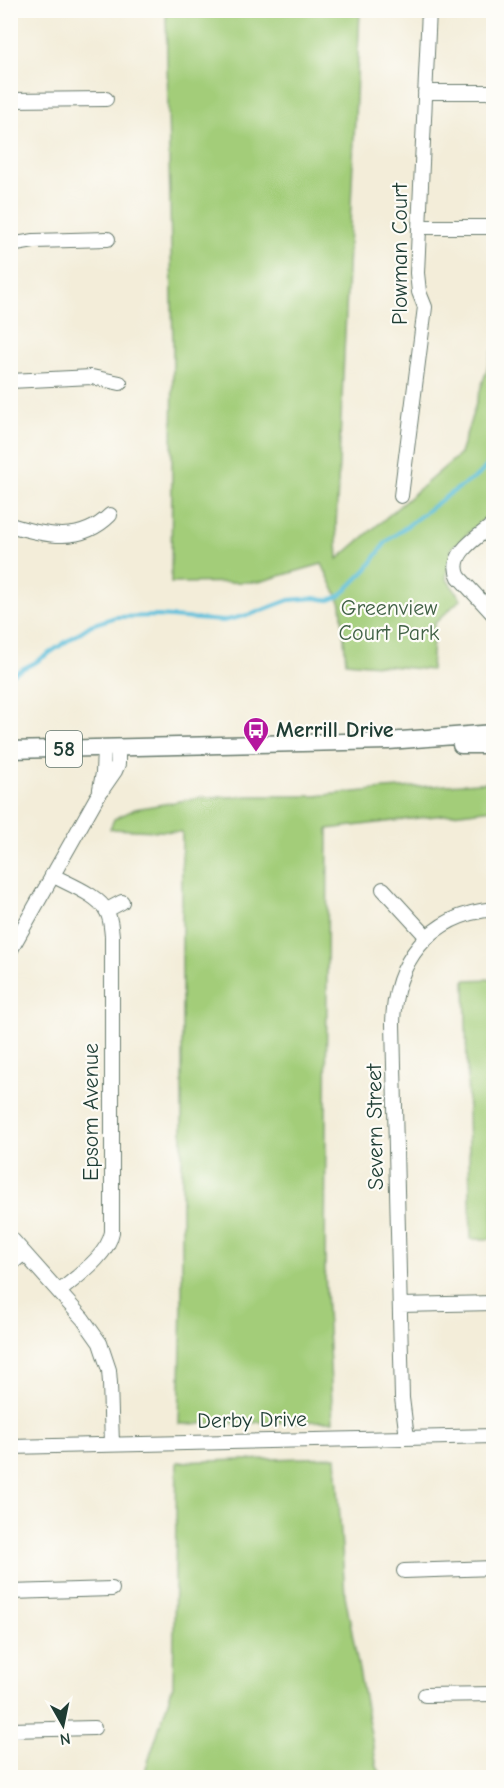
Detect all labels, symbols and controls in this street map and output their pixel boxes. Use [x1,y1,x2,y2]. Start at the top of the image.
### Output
street label: Plowman Court [387,182,413,325]
park label: Greenview Court Park [339,595,440,646]
bus stop icon: Merrill Drive [241,715,271,753]
place label: Merrill Drive [276,717,394,743]
road number: 58 [46,731,82,767]
street label: Epsom Avenue [78,1043,104,1181]
street label: Severn Street [361,1063,389,1190]
street label: Derby Drive [197,1406,307,1434]
north arrow [33,1695,93,1755]
text: N [59,1729,72,1749]

